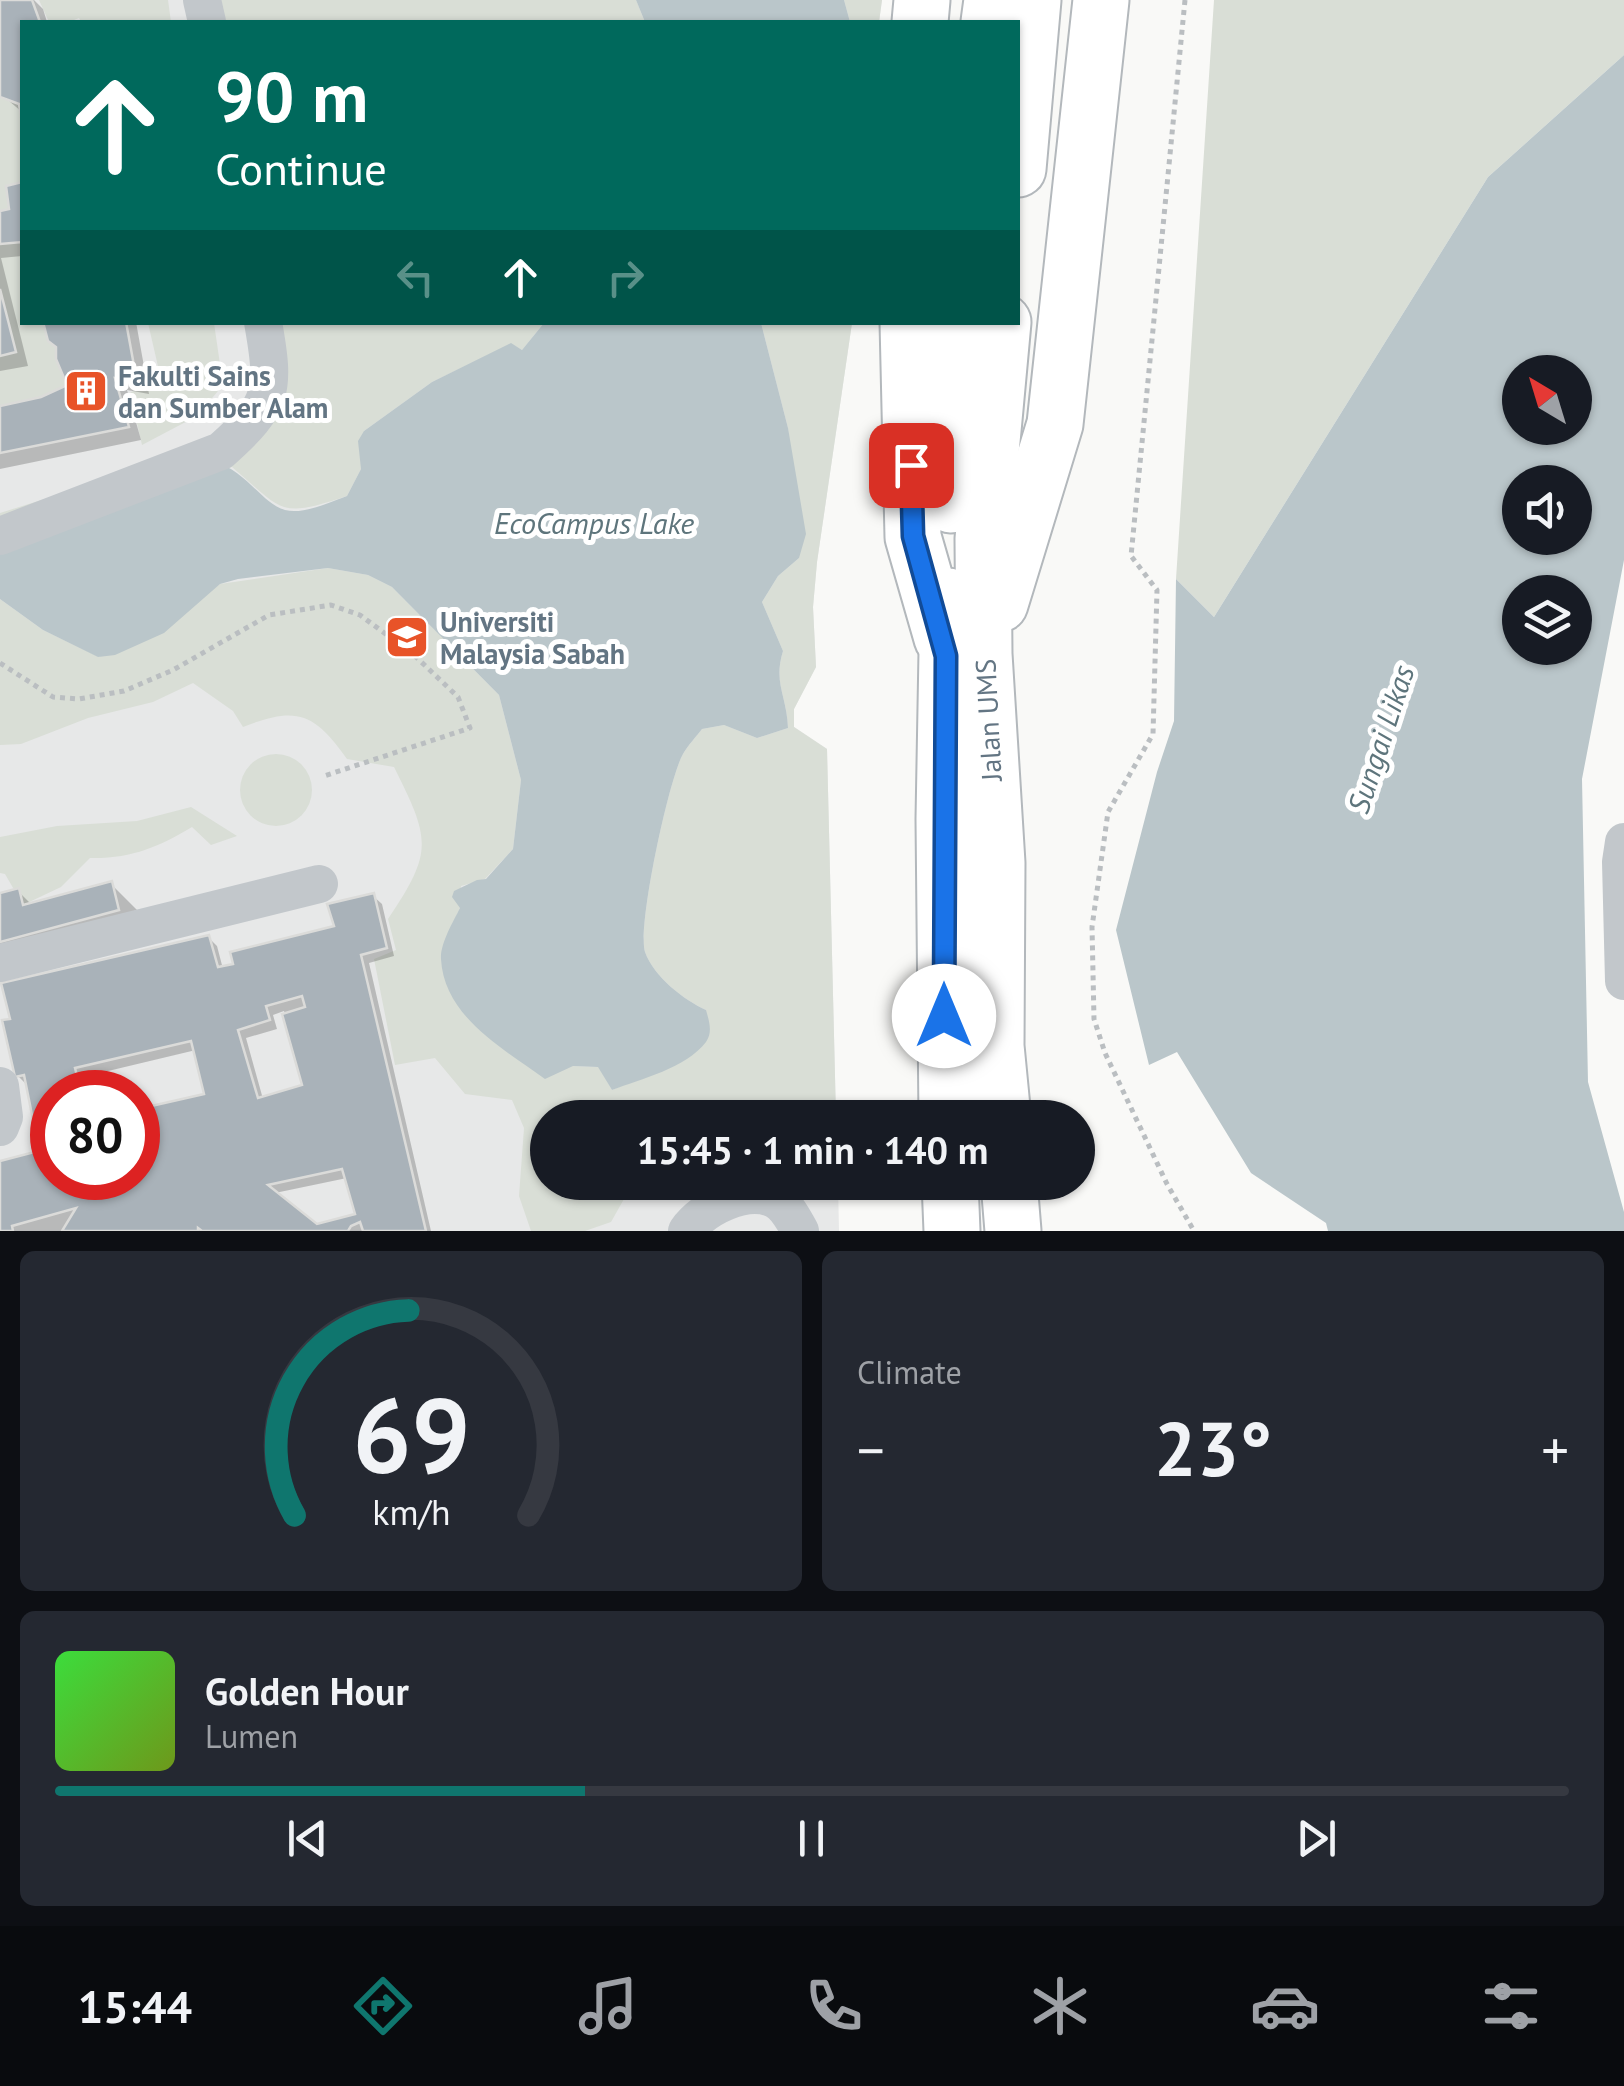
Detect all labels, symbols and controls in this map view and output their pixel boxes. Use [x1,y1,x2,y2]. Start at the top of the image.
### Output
text: 90 m [215,51,368,141]
icon: ahead [50,60,180,190]
text: Continue [215,139,387,197]
icon: left [388,250,443,305]
icon: ahead [493,250,548,305]
icon: right [598,250,653,305]
north arrow [1502,355,1592,445]
map controls [1502,355,1592,665]
place label: Fakulti Sains dan Sumber Alam [118,357,328,426]
building icon: Fakulti Sains dan Sumber Alam [63,368,109,414]
pin [869,423,954,508]
icon: arrive [884,438,939,493]
button: sound [1502,465,1592,555]
water label: EcoCampus Lake [494,503,694,542]
button: layers [1502,575,1592,665]
place label: Universiti Malaysia Sabah [440,603,625,672]
school or university icon: Universiti Malaysia Sabah [384,614,430,660]
street label: Jalan UMS [966,658,1010,783]
water label: Sungai Likas [1338,660,1422,818]
position arrow [892,964,996,1068]
speed limit sign: 80 [30,1070,160,1200]
text: 15:45 · 1 min · 140 m [637,1125,988,1174]
text: Climate [857,1351,962,1393]
text: 69 [352,1367,470,1502]
text: 23° [1154,1400,1272,1497]
text: − [857,1414,885,1485]
text: + [1541,1414,1569,1485]
text: km/h [372,1489,450,1535]
text: Golden Hour [205,1666,409,1715]
text: Lumen [205,1715,298,1757]
icon: previous [280,1811,335,1866]
icon: pause [784,1811,839,1866]
icon: next [1289,1811,1344,1866]
icon: directions [348,1971,418,2041]
icon: music [573,1971,643,2041]
icon: phone [799,1971,869,2041]
icon: climate [1025,1971,1095,2041]
icon: car [1250,1971,1320,2041]
icon: filters [1476,1971,1546,2041]
text: 15:44 [78,1977,192,2035]

